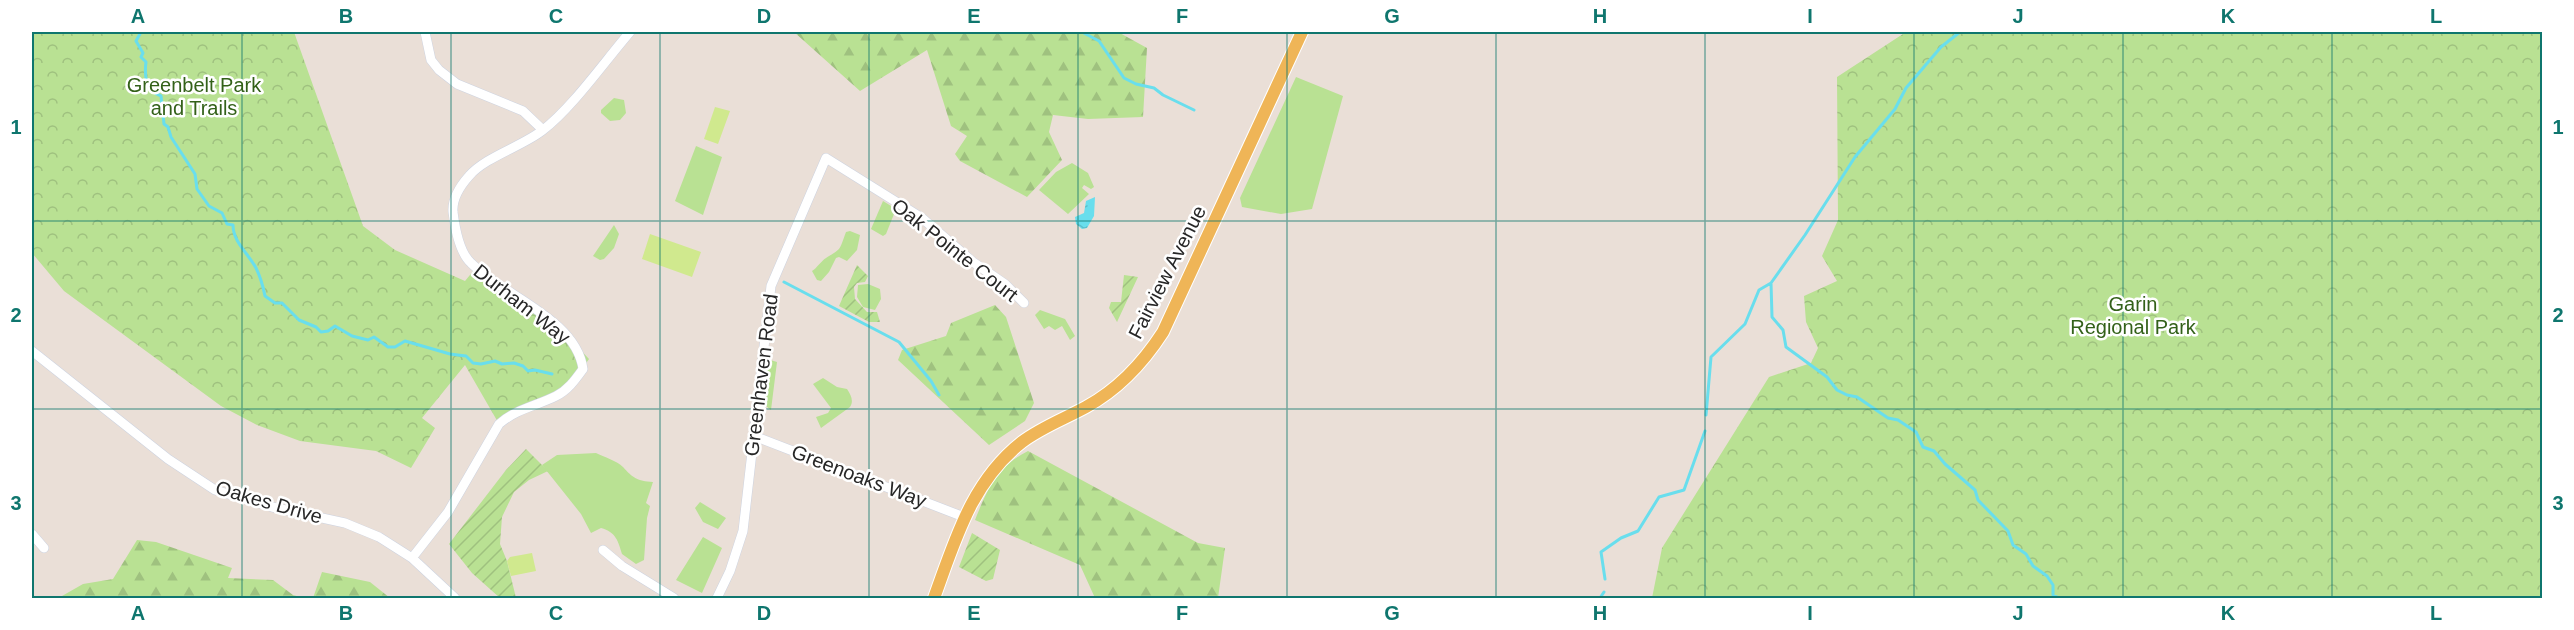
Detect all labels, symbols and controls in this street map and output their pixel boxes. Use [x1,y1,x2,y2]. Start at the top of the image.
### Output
text: A [131,5,145,27]
text: B [339,5,353,27]
text: C [549,5,563,27]
text: D [757,5,771,27]
text: E [967,5,981,27]
text: F [1176,5,1188,27]
text: G [1384,5,1400,27]
text: H [1593,5,1607,27]
text: I [1807,5,1813,27]
text: J [2012,5,2024,27]
text: K [2221,5,2236,27]
text: L [2430,5,2442,27]
park label: Greenbelt Park and Trails [127,74,262,119]
text: 1 [10,116,22,138]
text: 1 [2552,116,2564,138]
street label: Oak Pointe Court [888,194,1023,306]
street label: Fairview Avenue [1124,202,1210,342]
street label: Durham Way [470,260,574,348]
street label: Greenhaven Road [740,293,782,457]
park label: Garin Regional Park [2070,293,2197,338]
text: 2 [10,304,22,326]
text: 2 [2552,304,2564,326]
street label: Greenoaks Way [788,440,930,512]
street label: Oakes Drive [213,476,325,528]
text: 3 [10,492,22,514]
text: 3 [2552,492,2564,514]
text: A [131,602,145,624]
text: B [339,602,353,624]
text: C [549,602,563,624]
text: D [757,602,771,624]
text: E [967,602,981,624]
text: F [1176,602,1188,624]
text: G [1384,602,1400,624]
text: H [1593,602,1607,624]
text: I [1807,602,1813,624]
text: J [2012,602,2024,624]
text: K [2221,602,2236,624]
text: L [2430,602,2442,624]

